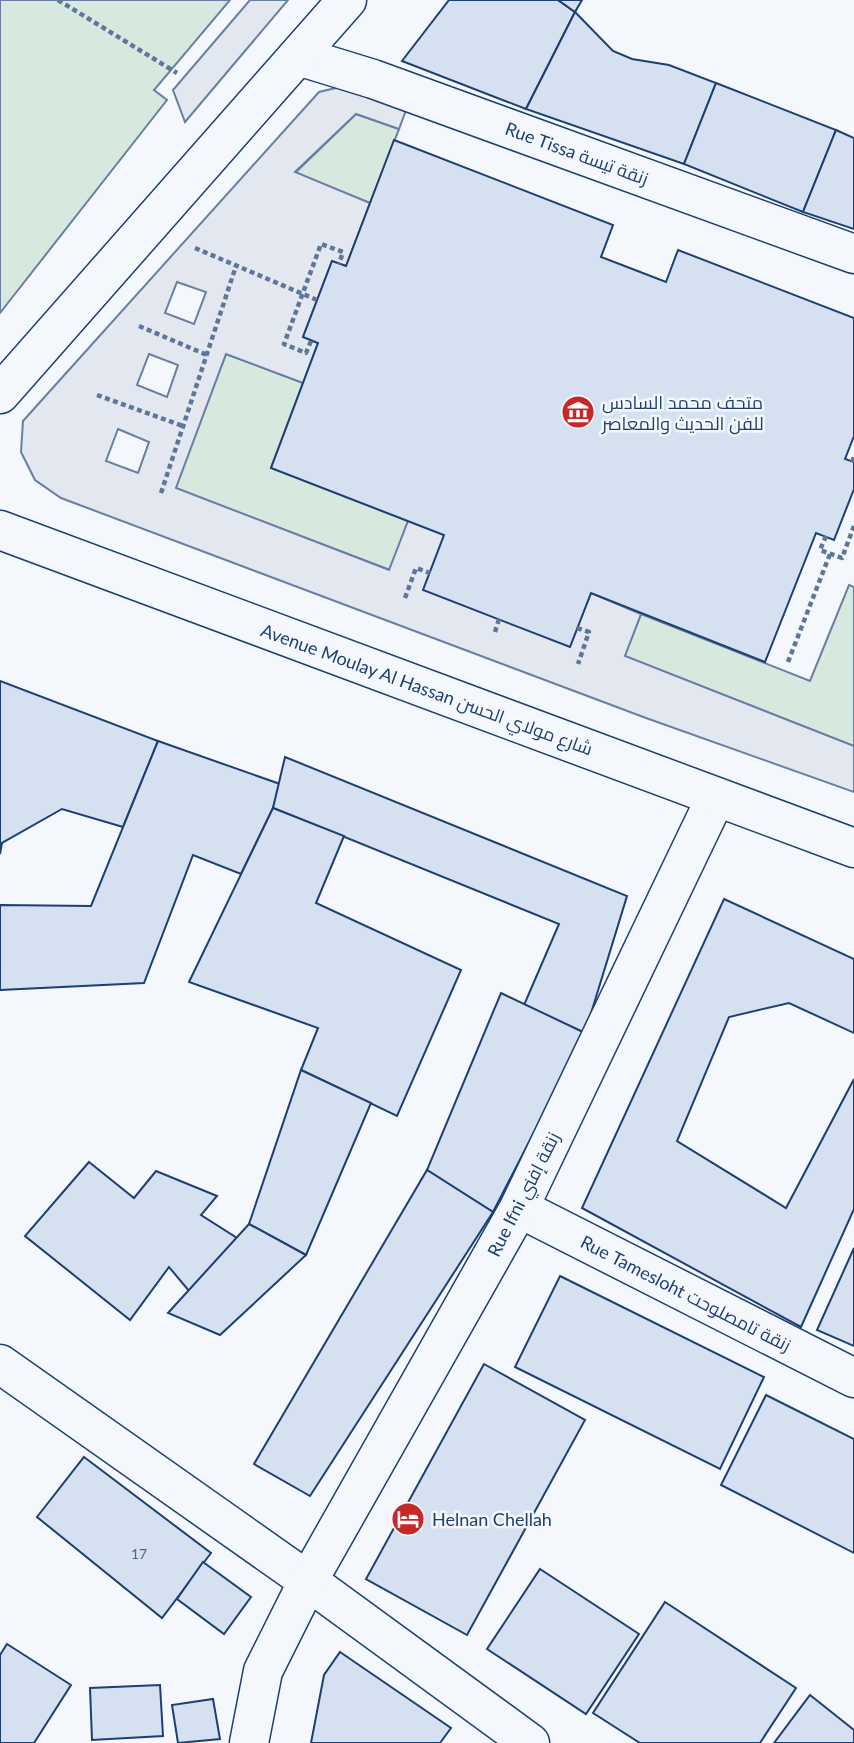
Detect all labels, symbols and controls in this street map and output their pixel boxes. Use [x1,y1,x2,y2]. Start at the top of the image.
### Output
street label: Rue Tissa زنقة تيسة [502,117,652,190]
place label: متحف محمد السادس للفن الحديث والمعاصر [601,391,764,435]
museum icon: متحف محمد السادس للفن الحديث والمعاصر [559,393,597,431]
street label: Avenue Moulay Al Hassan شارع مولاي الحسن [257,619,596,763]
street label: Rue Ifni زنقة إفني [482,1128,567,1262]
street label: Rue Tamesloht زنقة تامصلوحت [577,1230,795,1357]
hotel icon: Helnan Chellah [389,1500,427,1538]
place label: Helnan Chellah [432,1508,552,1530]
house number: 17 [131,1545,147,1562]

